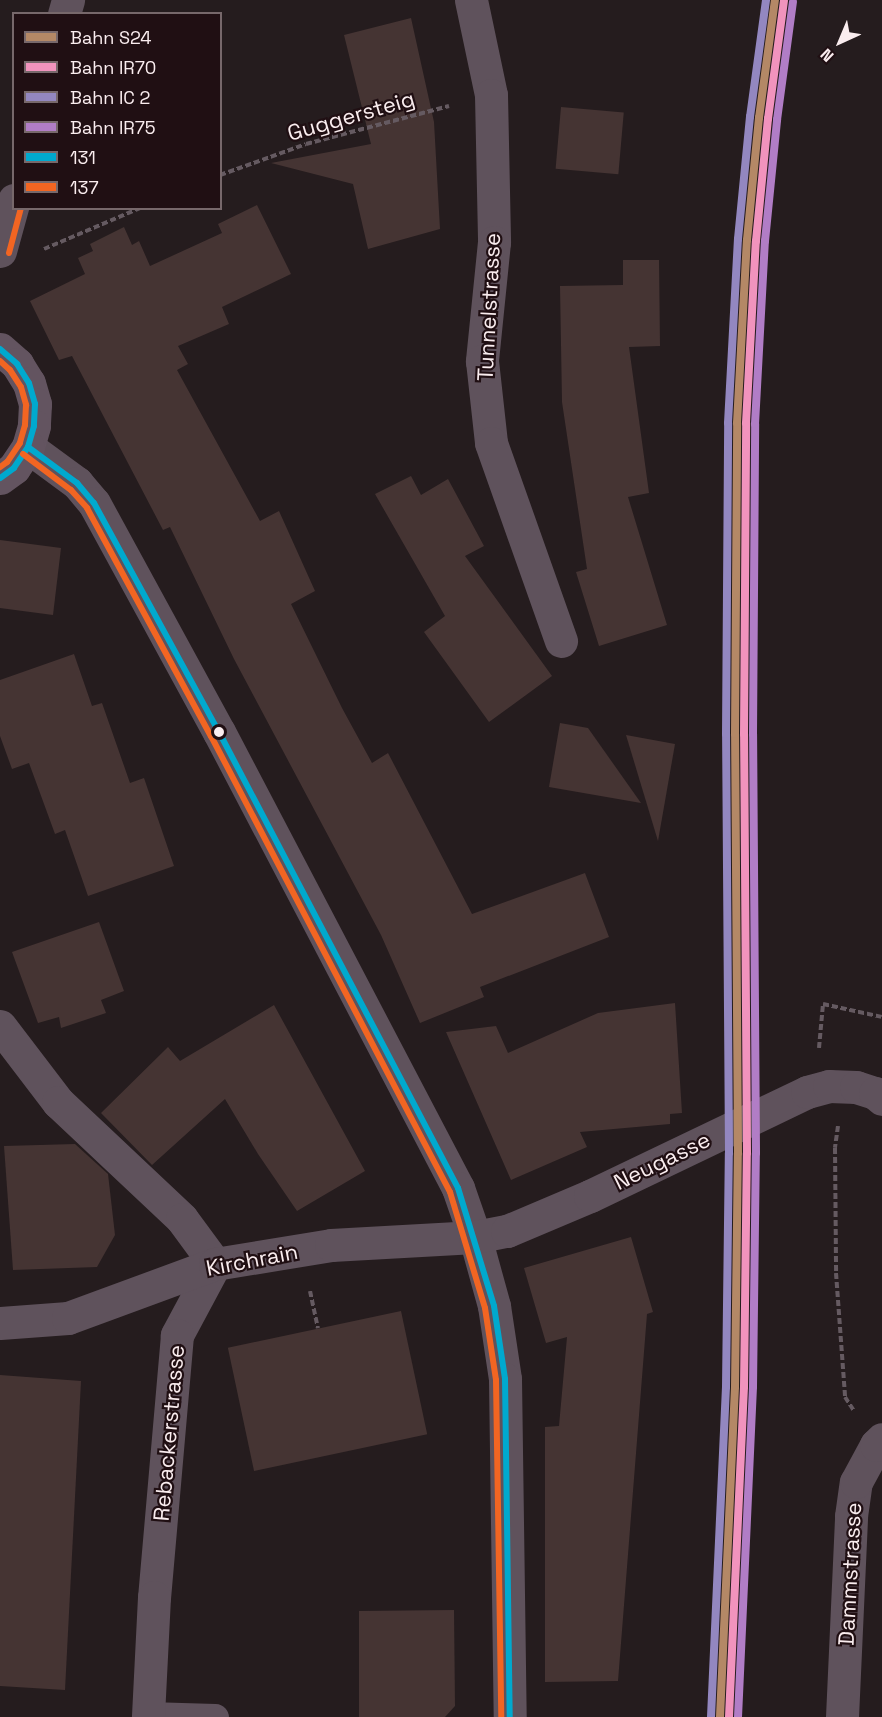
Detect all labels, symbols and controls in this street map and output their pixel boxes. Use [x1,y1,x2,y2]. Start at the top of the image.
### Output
legend [12,12,222,210]
north arrow [810,12,870,72]
text: Bahn S24 [70,26,152,49]
text: N [816,44,838,67]
text: Bahn IR70 [70,56,156,79]
street label: Guggersteig [284,85,418,147]
text: Bahn IC 2 [70,86,150,109]
text: Bahn IR75 [70,116,156,139]
text: 131 [70,146,96,169]
text: 137 [70,176,99,199]
street label: Tunnelstrasse [472,232,506,382]
unlabelled marker [213,726,225,738]
street label: Neugasse [609,1126,715,1196]
street label: Kirchrain [204,1238,300,1282]
street label: Rebackerstrasse [148,1344,190,1522]
street label: Dammstrasse [833,1502,867,1646]

